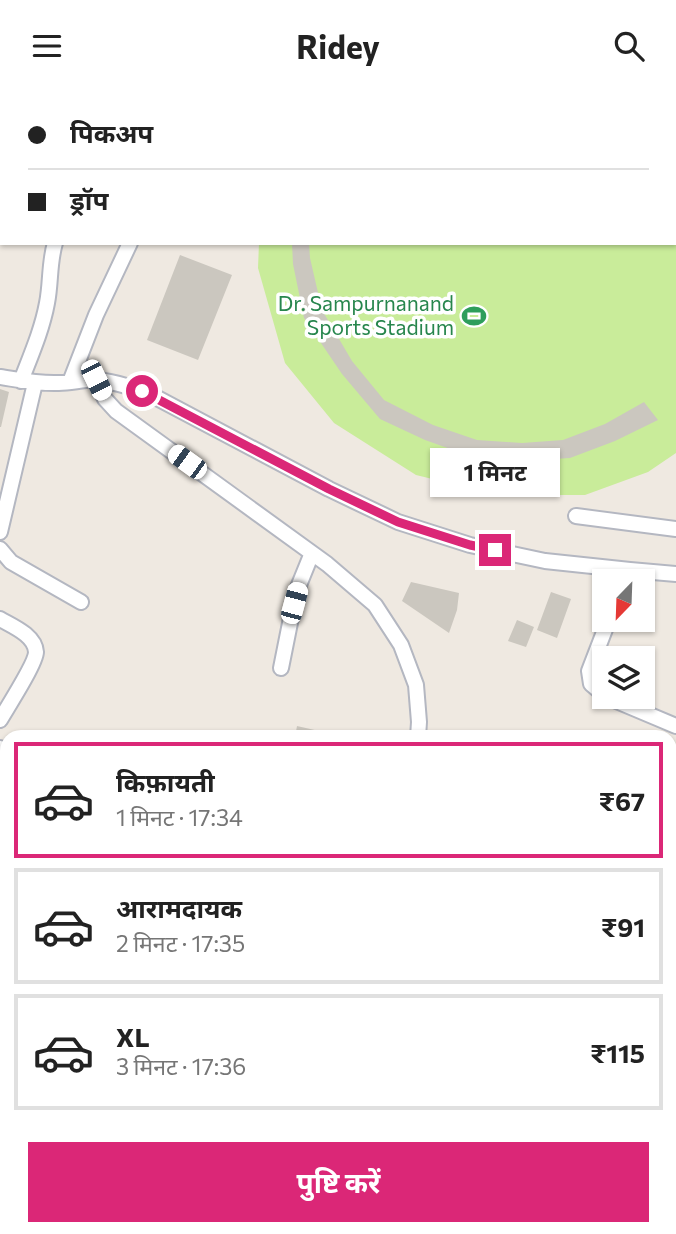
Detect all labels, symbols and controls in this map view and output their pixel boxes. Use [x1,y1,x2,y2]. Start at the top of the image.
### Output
text: Ridey [296,26,380,66]
icon: menu [28,27,66,65]
icon: search [610,27,648,65]
text: पिकअप [70,117,153,148]
text: ड्रॉप [70,184,108,215]
place label: Dr. Sampurnanand Sports Stadium [278,290,454,339]
sports icon: Dr. Sampurnanand Sports Stadium [460,302,488,330]
car [78,357,115,403]
route start [126,375,158,407]
car [164,441,211,483]
callout: 1 मिनट [430,449,560,497]
text: 1 मिनट [463,458,527,486]
route end [479,534,511,566]
north arrow [592,569,654,632]
map controls [592,569,655,709]
car [279,580,310,626]
button: layers [592,646,655,709]
text: किफ़ायती [116,766,215,797]
icon: car [32,769,95,832]
text: ₹67 [599,785,645,816]
text: 1 मिनट · 17:34 [116,803,243,831]
text: आरामदायक [116,892,242,923]
icon: car [32,895,95,958]
text: ₹91 [601,911,645,942]
text: 2 मिनट · 17:35 [116,929,245,957]
icon: car [32,1021,95,1084]
text: XL [116,1021,150,1052]
text: ₹115 [590,1037,645,1068]
text: 3 मिनट · 17:36 [116,1052,246,1080]
button: पुष्टि करें [28,1142,649,1222]

